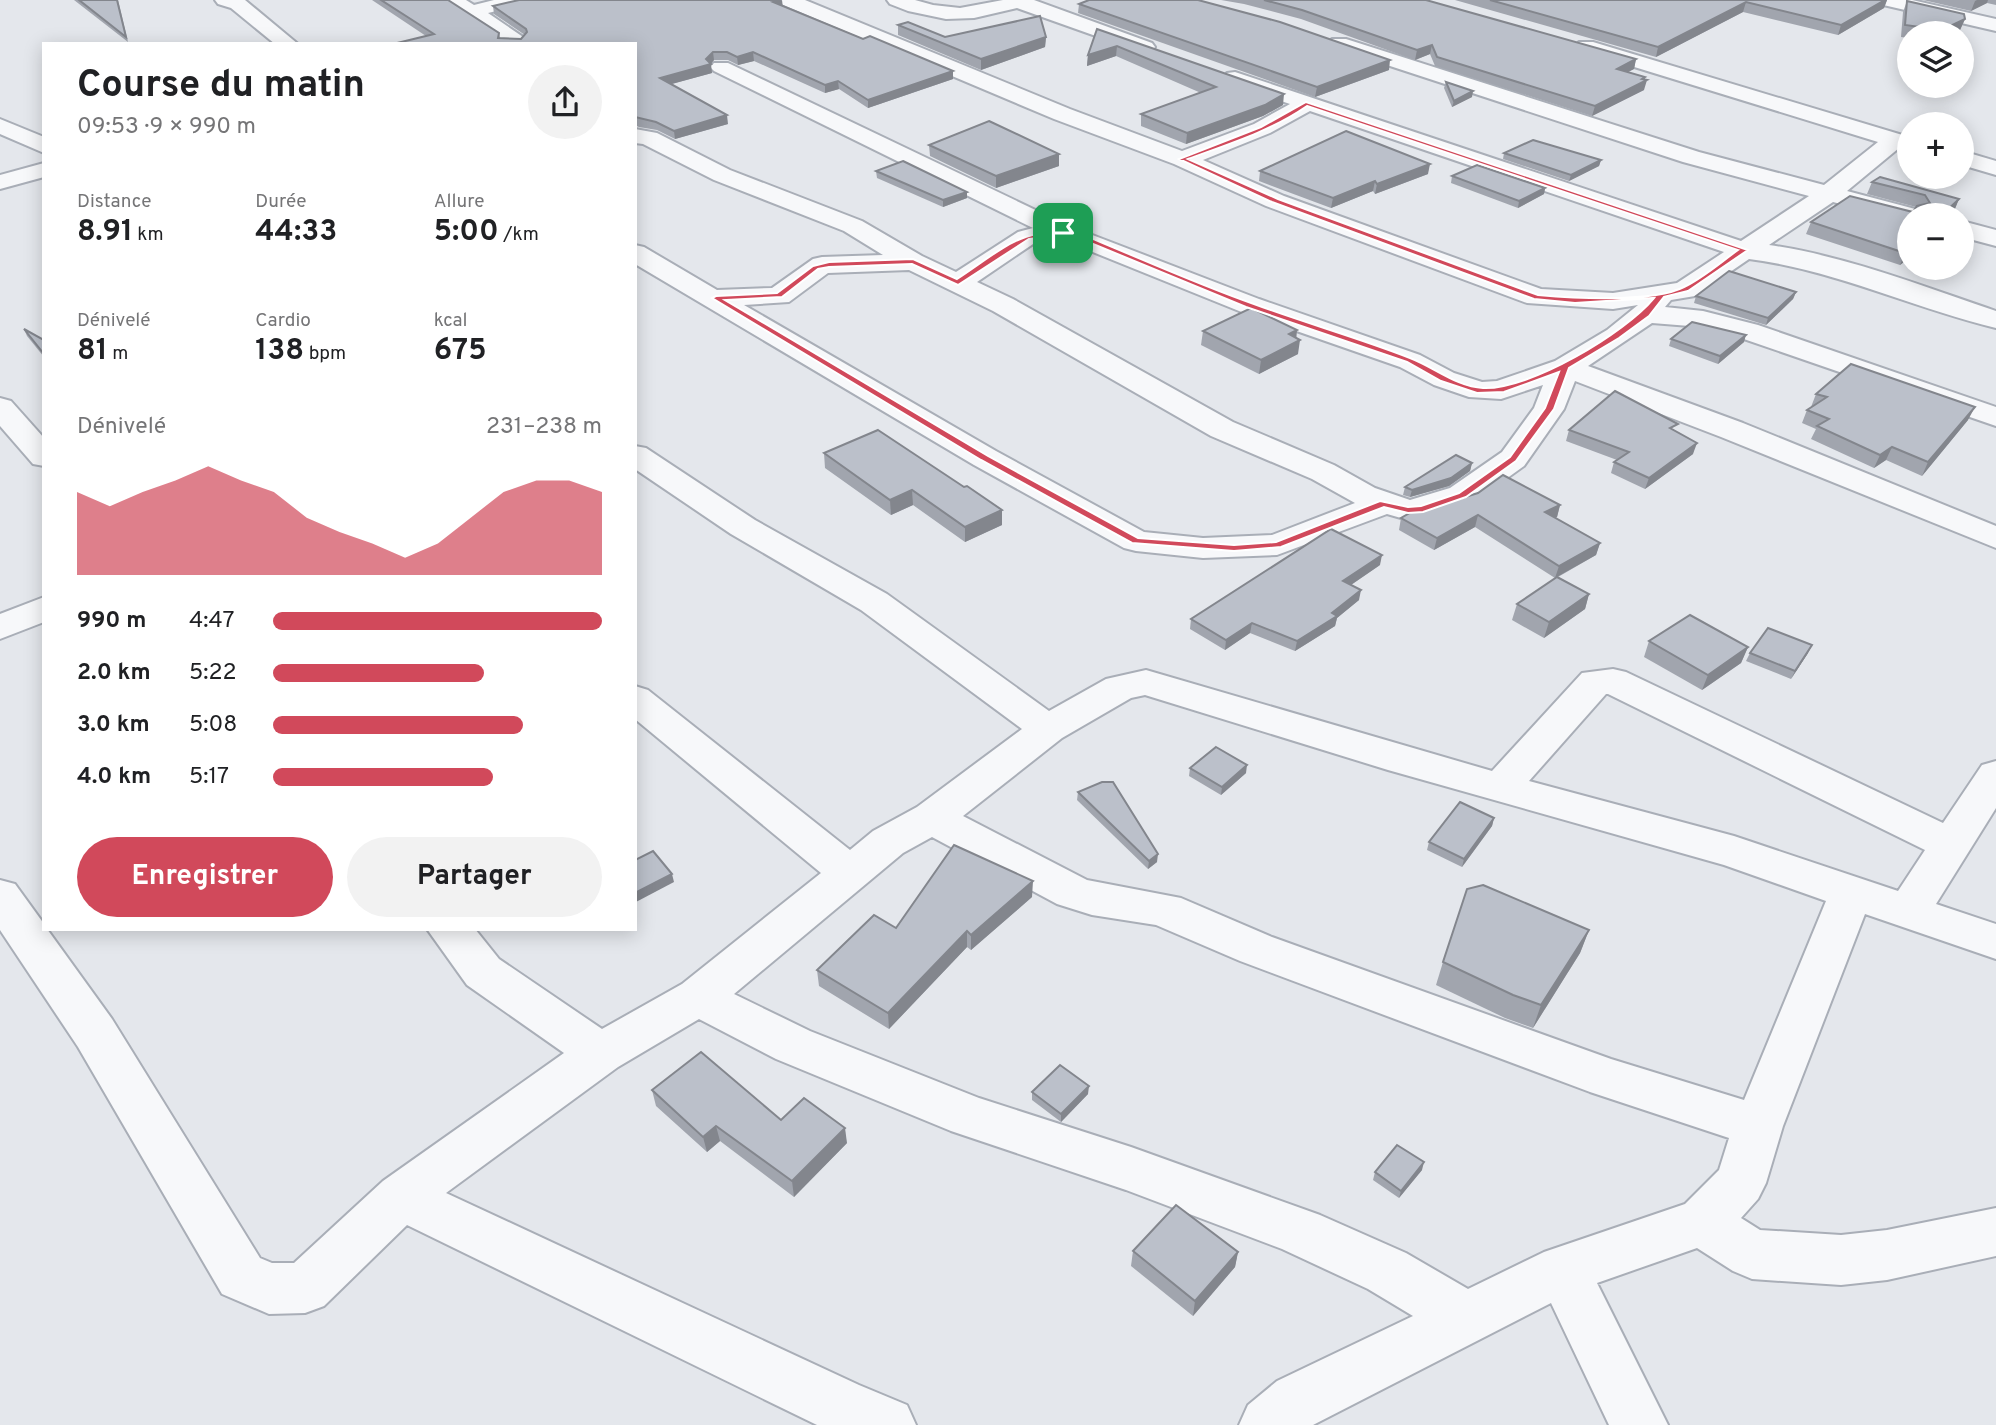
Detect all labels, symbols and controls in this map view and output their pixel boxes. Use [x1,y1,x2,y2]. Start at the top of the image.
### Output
map controls [1897,21,1974,280]
button: layers [1897,21,1974,98]
text: Course du matin [77,62,365,111]
button: share [528,65,602,139]
button: + [1897,112,1974,189]
text: 09:53 · 9 × 990 m [77,113,256,142]
text: Distance [77,190,152,214]
text: Durée [255,190,306,214]
text: Allure [434,190,484,214]
pin [1033,203,1093,263]
button: − [1897,203,1974,280]
text: 8.91 [77,214,133,251]
text: 44:33 [255,214,337,251]
text: 5:00 [434,214,499,251]
icon: arrive [1044,214,1082,252]
text: km [133,223,164,247]
text: /km [499,223,539,247]
text: Dénivelé [77,309,151,333]
text: Cardio [255,309,311,333]
text: kcal [434,309,467,333]
text: 81 [77,333,108,370]
text: 138 [255,333,304,370]
text: 675 [434,333,487,370]
text: m [108,342,128,366]
text: bpm [304,342,346,366]
text: Dénivelé [77,413,166,442]
text: 231–238 m [486,413,602,442]
text: 990 m [77,607,146,636]
text: 4:47 [189,607,235,636]
text: 2.0 km [77,659,151,688]
text: 5:22 [189,659,237,688]
text: 3.0 km [77,711,150,740]
text: 5:08 [189,711,237,740]
text: 4.0 km [77,763,151,792]
text: 5:17 [189,763,229,792]
button: Enregistrer [77,837,333,917]
button: Partager [347,837,602,917]

